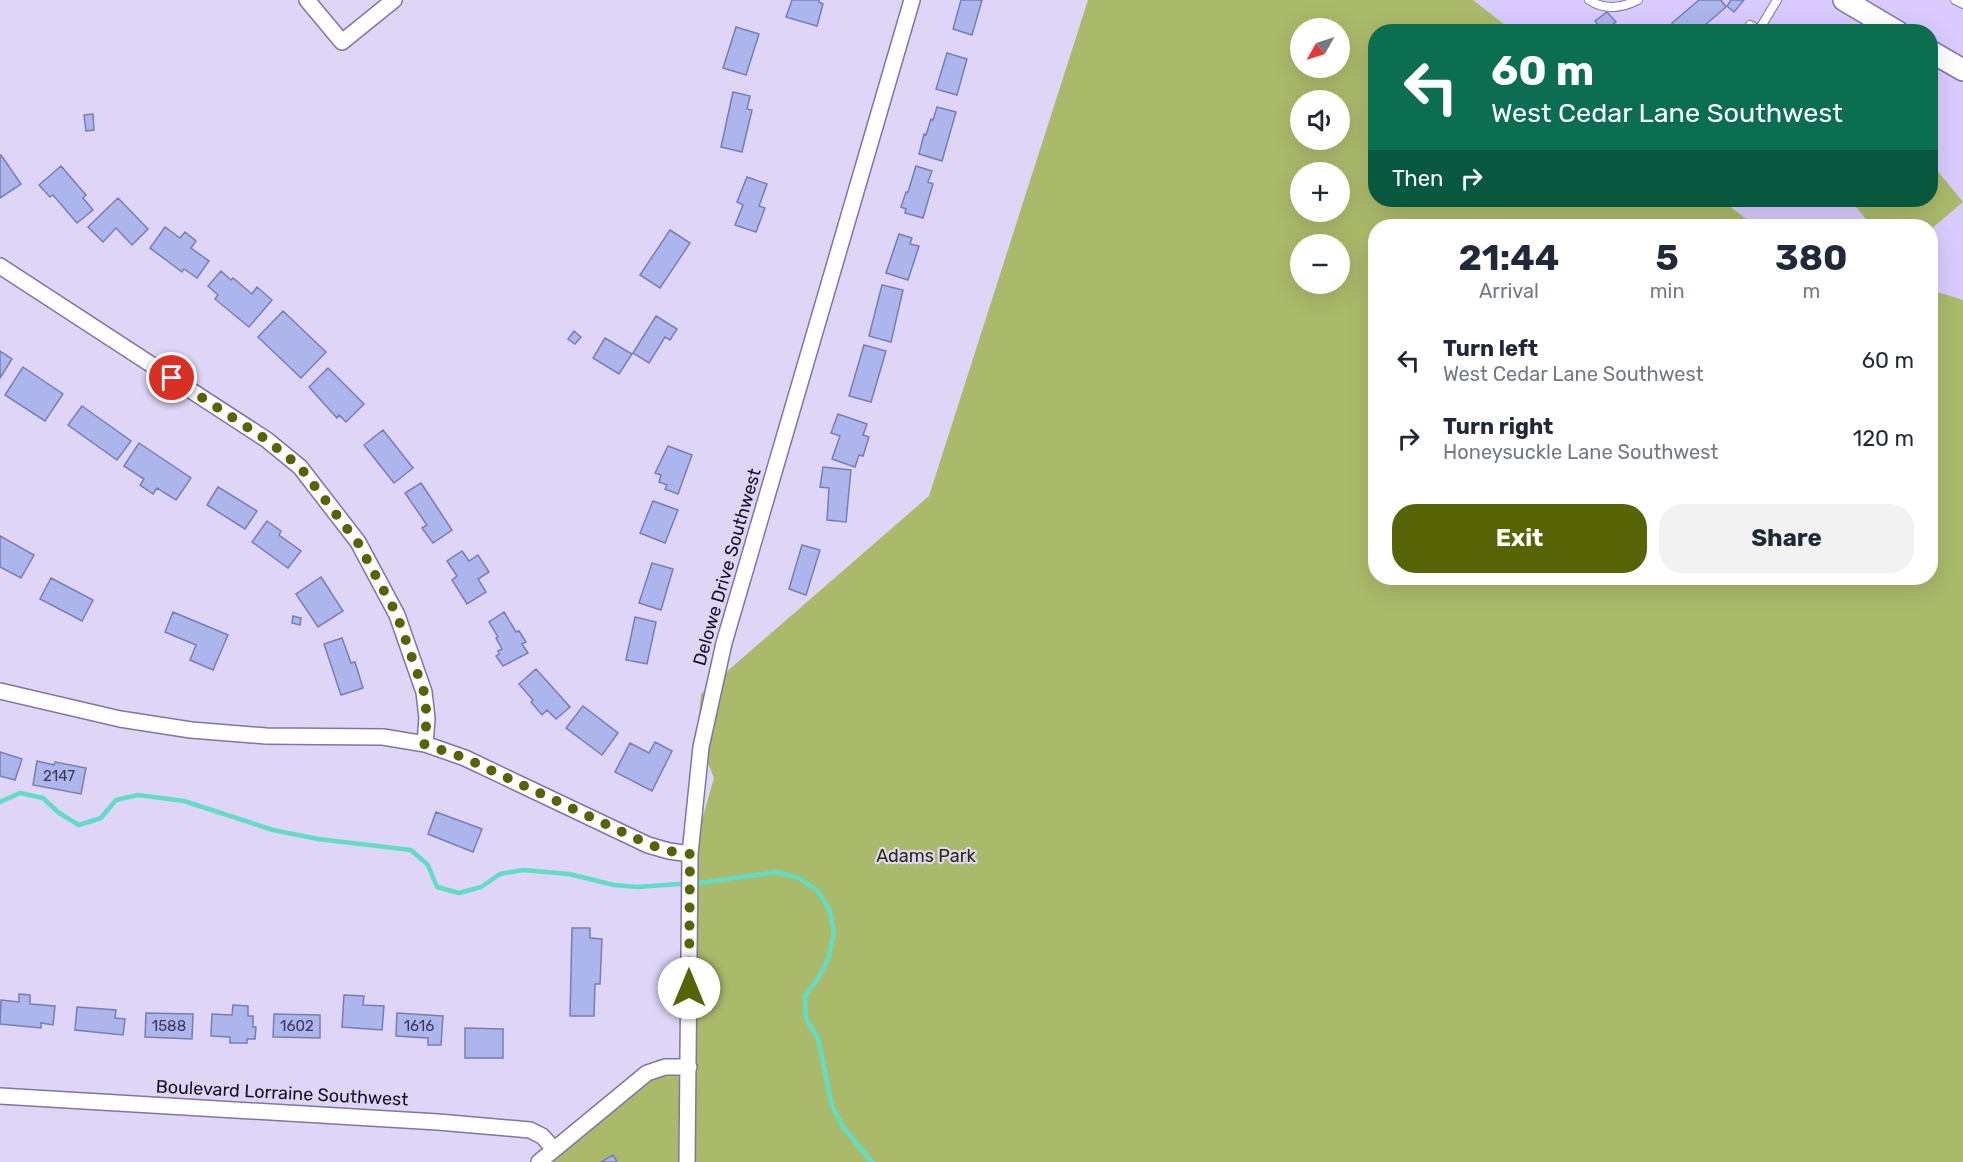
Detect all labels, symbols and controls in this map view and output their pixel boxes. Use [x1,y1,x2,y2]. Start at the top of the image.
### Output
north arrow [1290,18,1350,78]
map controls [1290,18,1350,294]
text: 60 m [1491,46,1594,96]
icon: left [1392,48,1470,126]
button: sound [1290,90,1350,150]
text: West Cedar Lane Southwest [1491,97,1843,129]
button: + [1290,162,1350,222]
icon: right [1455,162,1488,195]
text: Then [1392,165,1443,192]
button: − [1290,234,1350,294]
text: 21:44 [1458,236,1559,279]
text: 5 [1656,236,1679,279]
text: 380 [1775,236,1848,279]
text: Arrival [1479,279,1539,303]
text: min [1650,279,1685,303]
text: m [1802,279,1820,303]
text: Turn left [1443,335,1538,362]
icon: left [1392,344,1425,377]
text: 60 m [1862,347,1914,374]
pin [146,352,197,403]
icon: arrive [155,361,188,394]
text: West Cedar Lane Southwest [1443,362,1704,386]
text: Turn right [1443,413,1553,440]
icon: right [1392,422,1425,455]
text: 120 m [1853,425,1914,452]
text: Honeysuckle Lane Southwest [1443,440,1718,464]
street label: Delowe Drive Southwest [688,466,766,668]
button: Exit [1392,504,1647,573]
button: Share [1659,504,1914,573]
house number: 2147 [43,767,75,785]
park label: Adams Park [876,845,977,867]
position arrow [657,956,721,1020]
house number: 1588 [152,1017,186,1035]
house number: 1602 [280,1017,314,1035]
house number: 1616 [404,1017,434,1035]
street label: Boulevard Lorraine Southwest [155,1075,409,1111]

